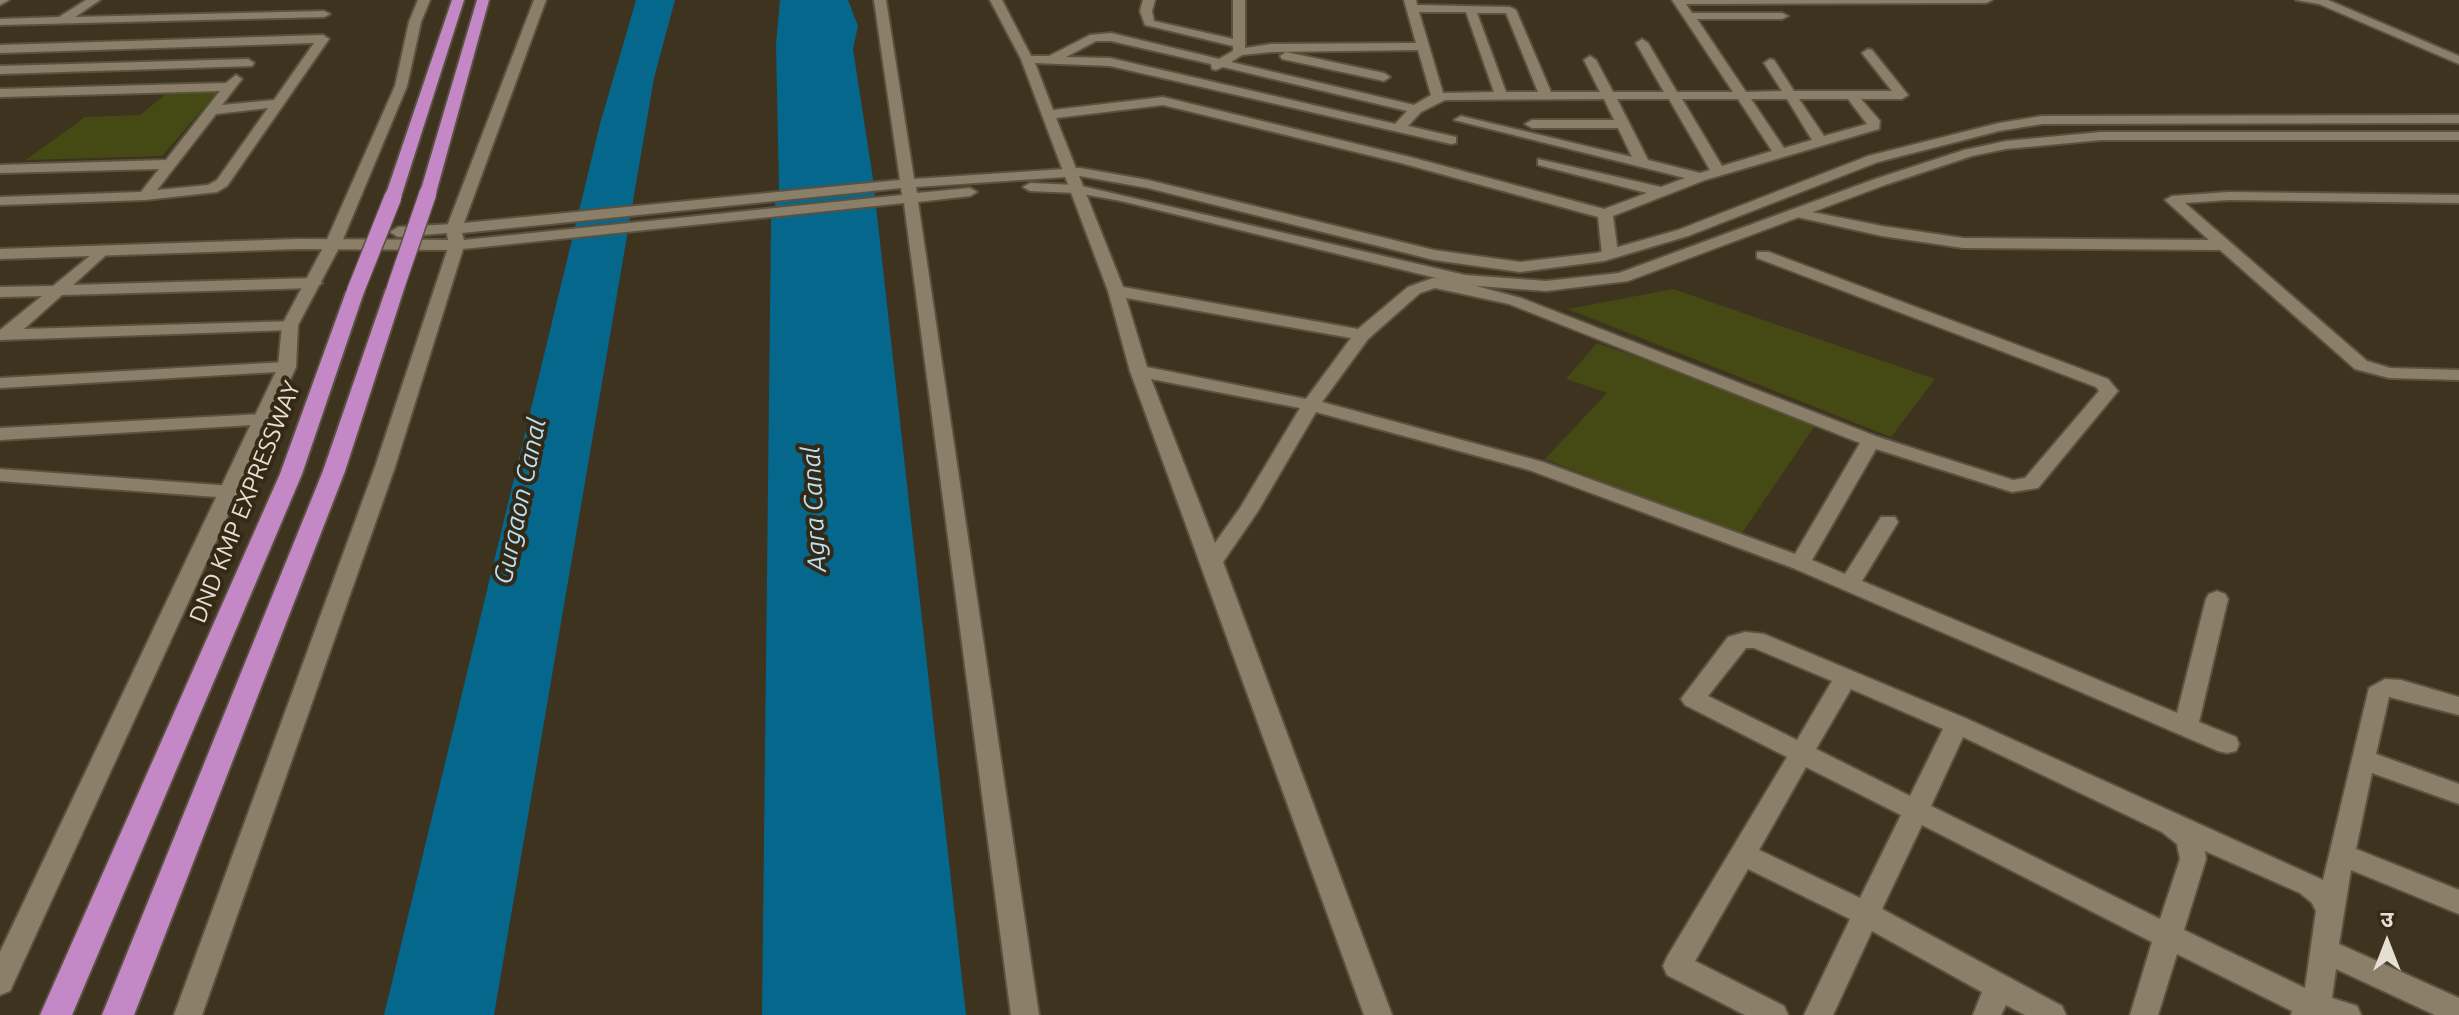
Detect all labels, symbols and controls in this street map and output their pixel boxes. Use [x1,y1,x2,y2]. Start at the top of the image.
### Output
street label: DND KMP EXPRESSWAY [183,377,307,627]
water label: Gurgaon Canal [487,415,553,587]
water label: Agra Canal [795,445,833,573]
north arrow [2347,903,2427,983]
text: उ [2381,906,2393,931]

